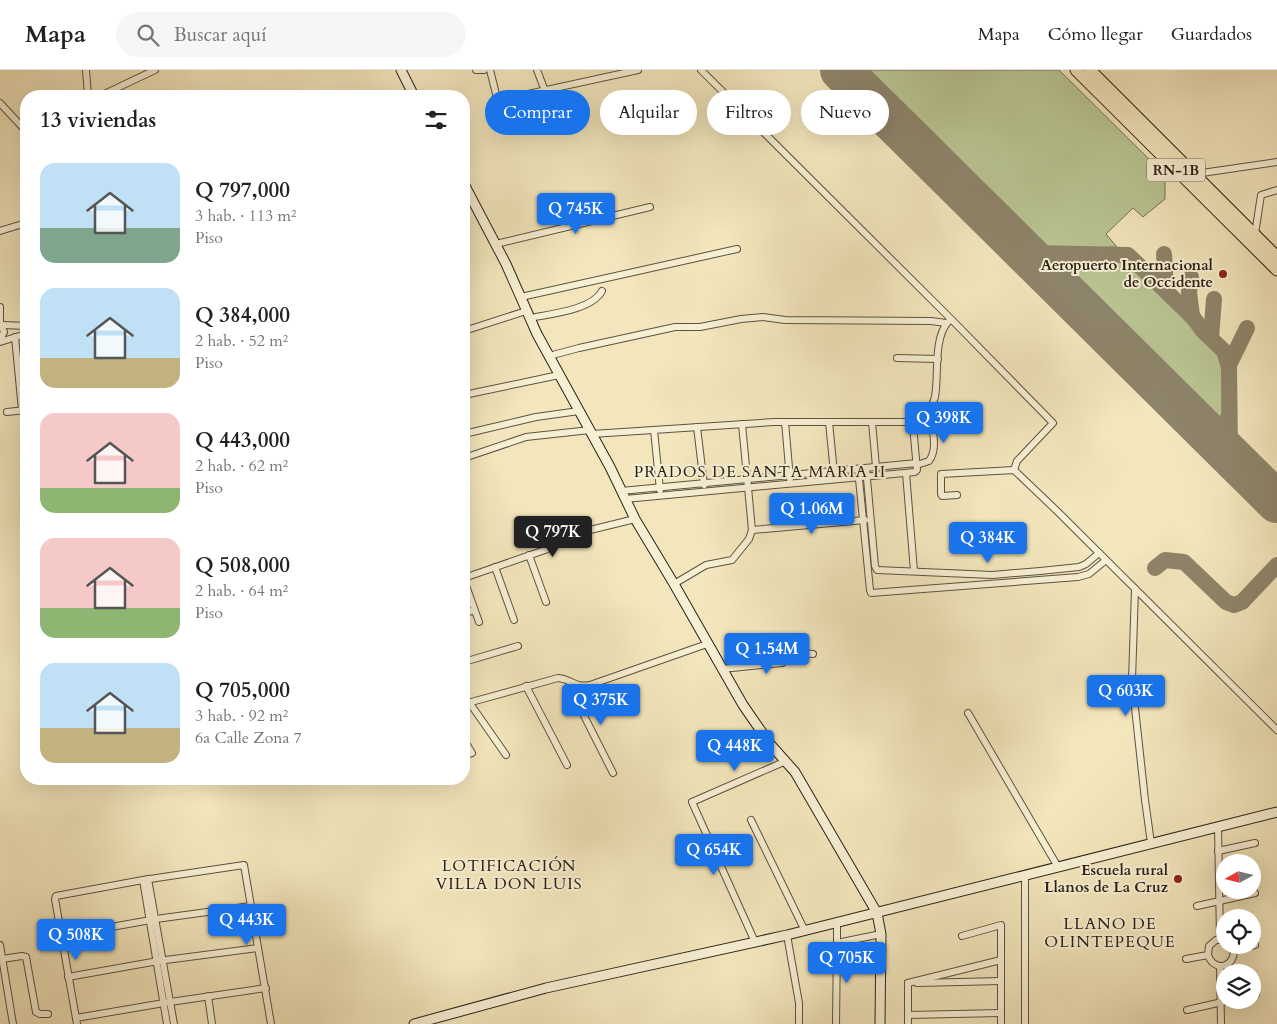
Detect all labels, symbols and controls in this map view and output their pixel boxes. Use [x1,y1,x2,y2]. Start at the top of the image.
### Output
search box [116,12,466,57]
text: Mapa [25,18,86,51]
icon: search [134,21,162,49]
text: Buscar aquí [174,22,267,48]
text: Mapa [978,22,1020,47]
text: Cómo llegar [1048,22,1143,47]
text: Guardados [1171,22,1252,47]
chip: Comprar [485,90,590,135]
chip: Alquilar [600,90,697,135]
chip: Filtros [707,90,791,135]
chip: Nuevo [801,90,889,135]
text: 13 viviendas [40,106,156,135]
icon: filters [422,106,450,134]
road number: RN-1B [1147,158,1205,182]
text: Q 797,000 [195,176,290,205]
icon: home [80,183,140,243]
pin: Q 745K [535,192,617,235]
text: Q 745K [548,198,604,220]
text: 3 hab. · 113 m² [195,205,296,227]
text: Piso [195,227,223,249]
place label: Aeropuerto Internacional de Occidente [1041,255,1214,292]
marker: Aeropuerto Internacional de Occidente [1217,268,1229,280]
text: Q 384,000 [195,301,290,330]
icon: home [80,308,140,368]
text: 2 hab. · 52 m² [195,330,288,352]
text: Piso [195,352,223,374]
pin: Q 398K [903,402,985,444]
text: Q 398K [916,407,972,429]
text: Q 443,000 [195,426,290,455]
icon: home [80,433,140,493]
text: 2 hab. · 62 m² [195,455,288,477]
district label: PRADOS DE SANTA MARIA II [634,461,886,483]
text: Piso [195,477,223,499]
pin: Q 1.06M [766,492,858,535]
text: Q 1.06M [780,498,844,520]
pin: Q 797K [512,516,594,558]
text: Q 797K [525,521,581,543]
pin: Q 384K [947,522,1029,564]
text: Q 384K [960,527,1016,549]
text: Q 508,000 [195,551,290,580]
icon: home [80,558,140,618]
text: 2 hab. · 64 m² [195,580,288,602]
text: Piso [195,602,223,624]
pin: Q 1.54M [721,632,813,675]
text: Q 1.54M [735,638,799,660]
pin: Q 603K [1085,674,1167,717]
text: Q 705,000 [195,676,290,705]
text: Q 603K [1098,680,1154,702]
icon: home [80,683,140,743]
pin: Q 375K [560,684,642,726]
text: Q 375K [573,689,629,711]
text: 3 hab. · 92 m² [195,705,288,727]
text: 6a Calle Zona 7 [195,727,302,749]
pin: Q 448K [694,730,776,772]
text: Q 448K [707,735,763,757]
pin: Q 654K [673,834,755,876]
text: Q 654K [686,839,742,861]
north arrow [1216,854,1261,899]
map controls [1216,854,1261,1009]
district label: LOTIFICACIÓN VILLA DON LUIS [435,855,583,895]
place label: Escuela rural Llanos de La Cruz [1044,860,1169,897]
marker: Escuela rural Llanos de La Cruz [1172,873,1184,885]
pin: Q 443K [206,904,288,946]
text: Q 443K [219,909,275,931]
button: locate [1216,909,1261,954]
district label: LLANO DE OLINTEPEQUE [1044,913,1176,953]
pin: Q 508K [35,918,117,961]
text: Q 508K [48,924,104,946]
pin: Q 705K [806,942,888,984]
text: Q 705K [819,947,875,969]
button: layers [1216,964,1261,1009]

